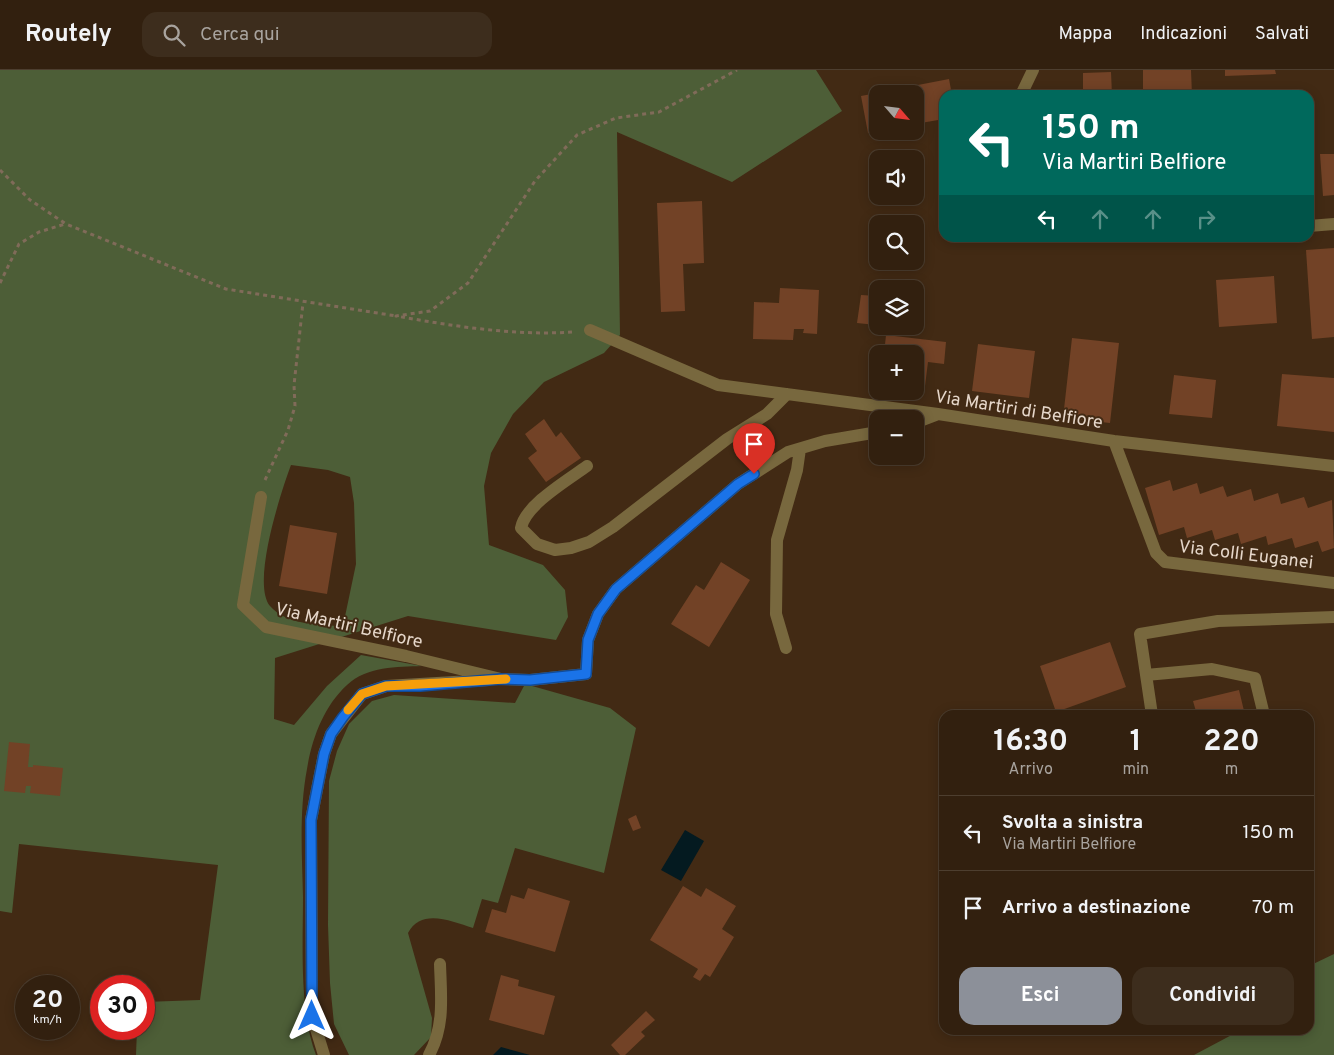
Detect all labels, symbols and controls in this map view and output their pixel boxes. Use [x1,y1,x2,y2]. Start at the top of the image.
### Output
search box [142,12,492,57]
text: Routely [25,20,112,50]
icon: search [160,21,188,49]
text: Cerca qui [200,23,280,47]
text: Mappa [1059,23,1112,46]
text: Indicazioni [1140,23,1227,46]
text: Salvati [1255,23,1309,46]
north arrow [869,85,924,140]
map controls [869,85,924,465]
text: 150 m [1042,107,1140,151]
icon: left [959,110,1024,175]
button: sound [869,150,924,205]
text: Via Martiri Belfiore [1042,150,1226,177]
icon: left [1033,205,1061,233]
icon: ahead [1086,205,1114,233]
icon: ahead [1139,205,1167,233]
icon: right [1192,205,1220,233]
button: search [869,215,924,270]
button: layers [869,280,924,335]
button: + [869,345,924,400]
street label: Via Martiri di Belfiore [933,386,1104,435]
button: − [869,410,924,465]
pin [733,423,775,474]
icon: arrive [740,430,768,458]
street label: Via Colli Euganei [1177,536,1314,575]
street label: Via Martiri Belfiore [273,598,425,655]
text: 16:30 [993,724,1068,761]
text: 1 [1130,724,1142,761]
text: 220 [1203,724,1260,761]
text: Arrivo [1009,760,1053,780]
text: min [1122,760,1149,780]
text: m [1225,760,1238,780]
text: Svolta a sinistra [1002,811,1143,835]
icon: left [959,819,987,847]
text: 150 m [1242,821,1294,845]
text: Via Martiri Belfiore [1002,835,1136,855]
icon: arrive [959,894,987,922]
text: Arrivo a destinazione [1002,896,1191,920]
text: 70 m [1252,896,1294,920]
button: Esci [959,967,1122,1025]
button: Condividi [1132,967,1294,1025]
speed limit sign: 30 [90,975,155,1040]
text: 20 [32,985,63,1017]
position arrow [285,989,337,1041]
text: km/h [33,1012,62,1028]

